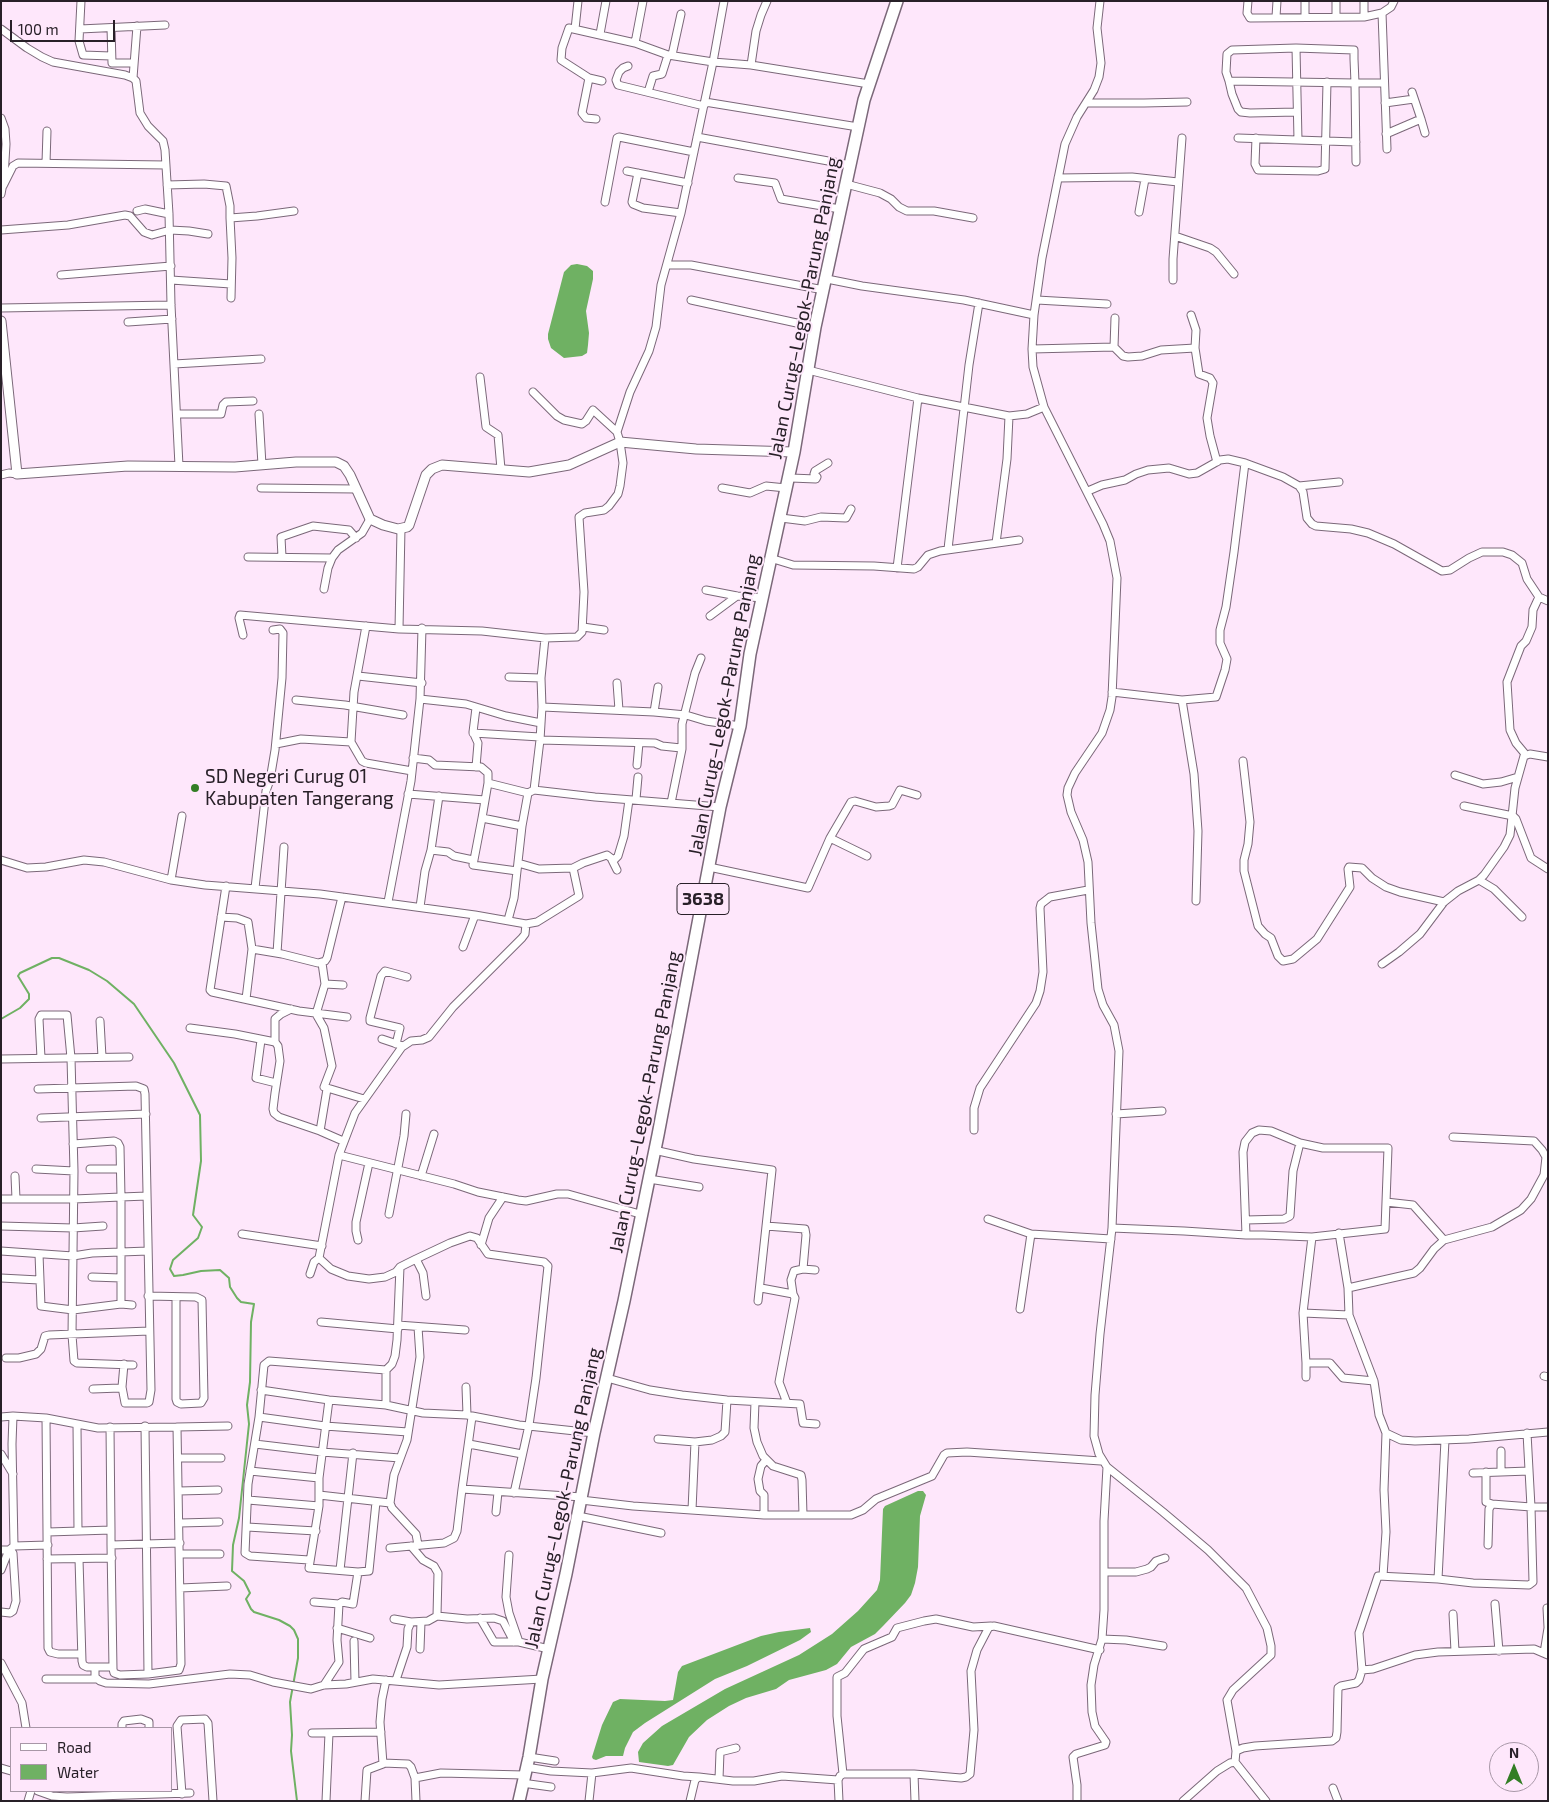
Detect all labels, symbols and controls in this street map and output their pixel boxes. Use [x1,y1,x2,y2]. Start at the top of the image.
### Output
scale bar [12,10,118,42]
text: 100 m [18,20,59,38]
street label: Jalan Curug–Legok–Parung Panjang [763,155,845,461]
street label: Jalan Curug–Legok–Parung Panjang [683,552,765,858]
place label: SD Negeri Curug 01 Kabupaten Tangerang [205,766,394,810]
marker: SD Negeri Curug 01 Kabupaten Tangerang [189,782,201,794]
road number: 3638 [677,884,729,914]
street label: Jalan Curug–Legok–Parung Panjang [604,949,686,1255]
street label: Jalan Curug–Legok–Parung Panjang [520,1345,606,1651]
legend [10,1727,172,1792]
text: Road [57,1738,92,1756]
north arrow [1489,1742,1539,1792]
text: N [1509,1744,1519,1761]
text: Water [57,1763,99,1781]

